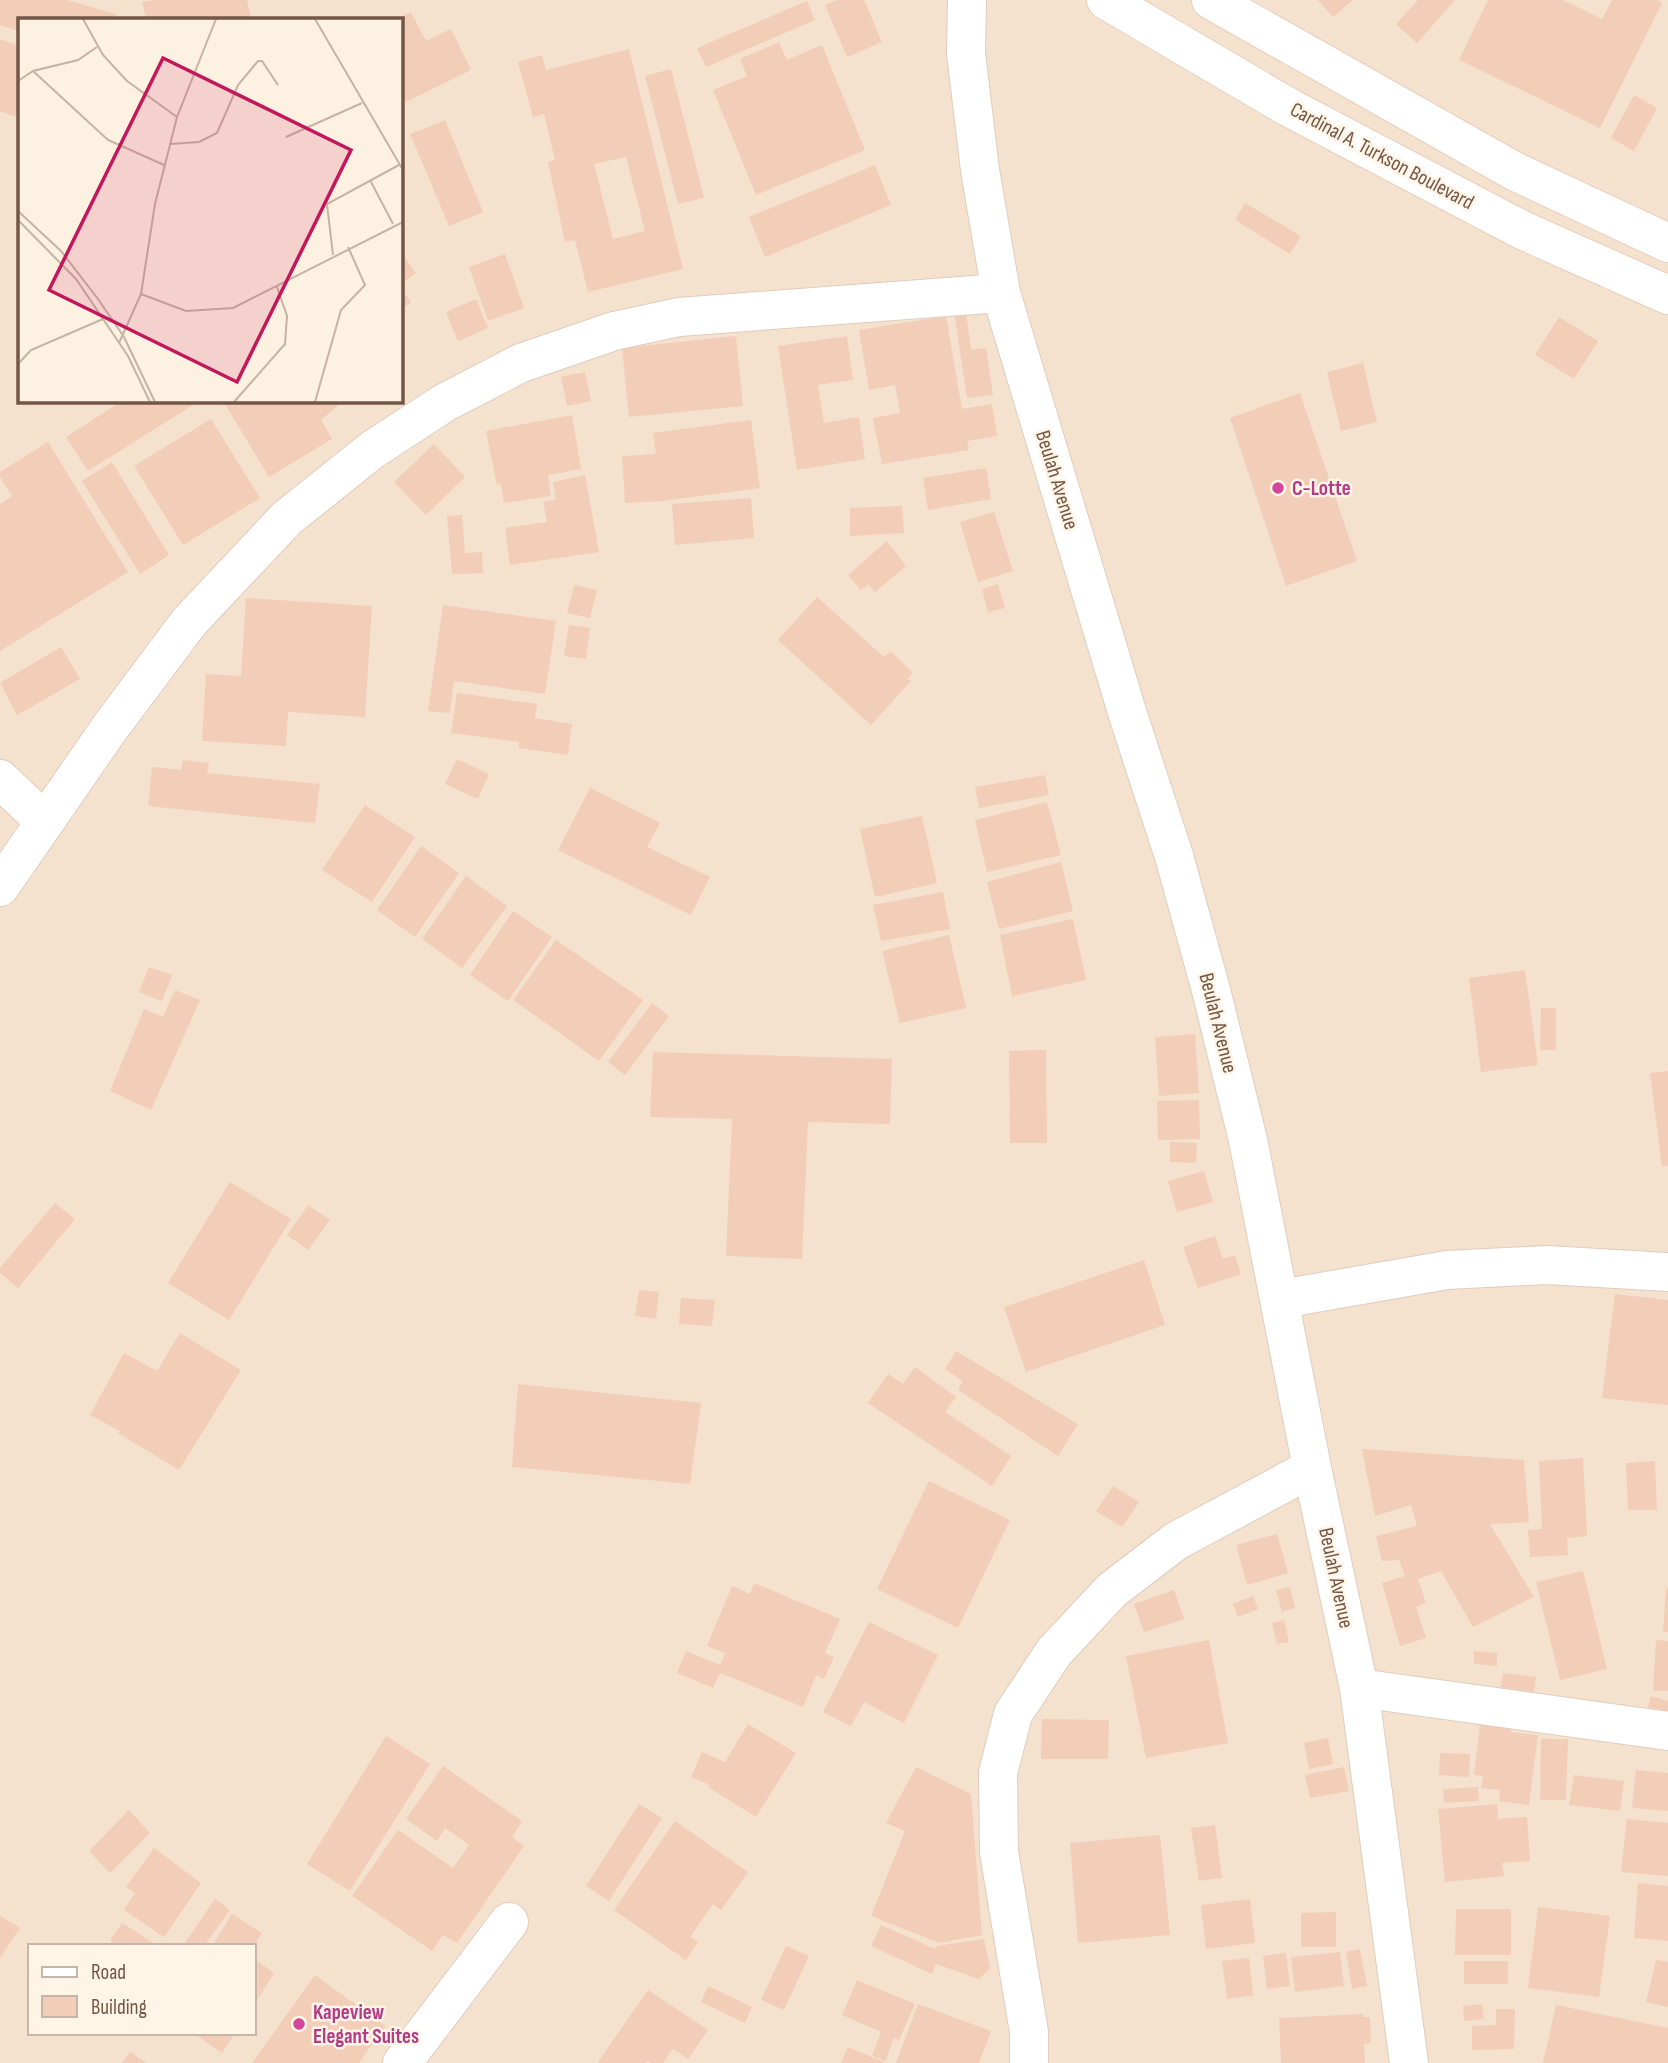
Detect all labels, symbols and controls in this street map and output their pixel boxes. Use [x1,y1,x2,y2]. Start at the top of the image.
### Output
inset map [18,18,402,402]
street label: Cardinal A. Turkson Boulevard [1286,97,1478,215]
street label: Beulah Avenue [1030,427,1084,533]
place label: C-Lotte [1292,476,1351,501]
marker: C-Lotte [1270,480,1286,496]
street label: Beulah Avenue [1194,970,1242,1076]
street label: Beulah Avenue [1313,1525,1359,1631]
legend [28,1944,256,2035]
text: Road [91,1960,126,1985]
text: Building [91,1995,147,2020]
place label: Kapeview Elegant Suites [313,2000,419,2049]
marker: Kapeview Elegant Suites [291,2016,307,2032]

